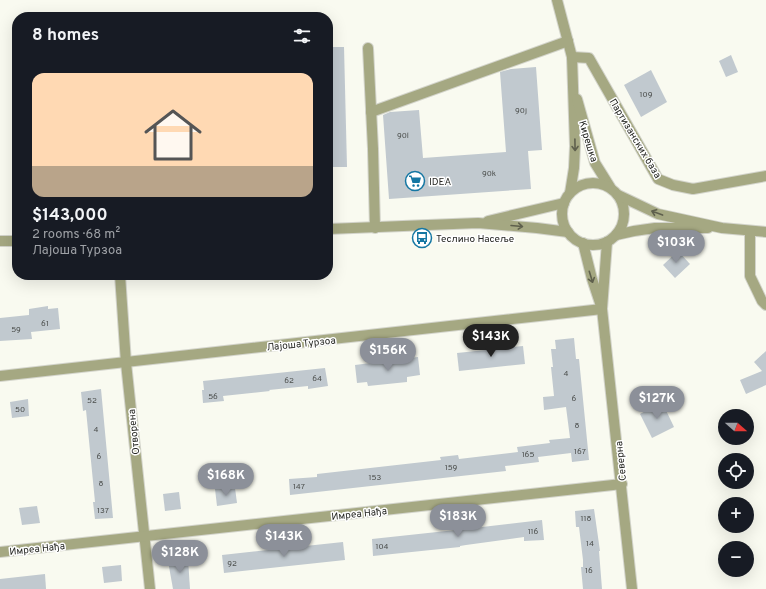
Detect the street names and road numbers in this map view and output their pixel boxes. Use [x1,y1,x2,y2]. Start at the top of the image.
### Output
street label: Партизанских база [606,97,664,181]
street label: Кирешка [575,119,600,164]
street label: Лајоша Турзоа [266,334,336,355]
street label: Отворена [126,408,143,455]
street label: Северна [613,440,630,481]
street label: Имреа Нађа [331,505,388,524]
street label: Имреа Нађа [9,540,66,559]

